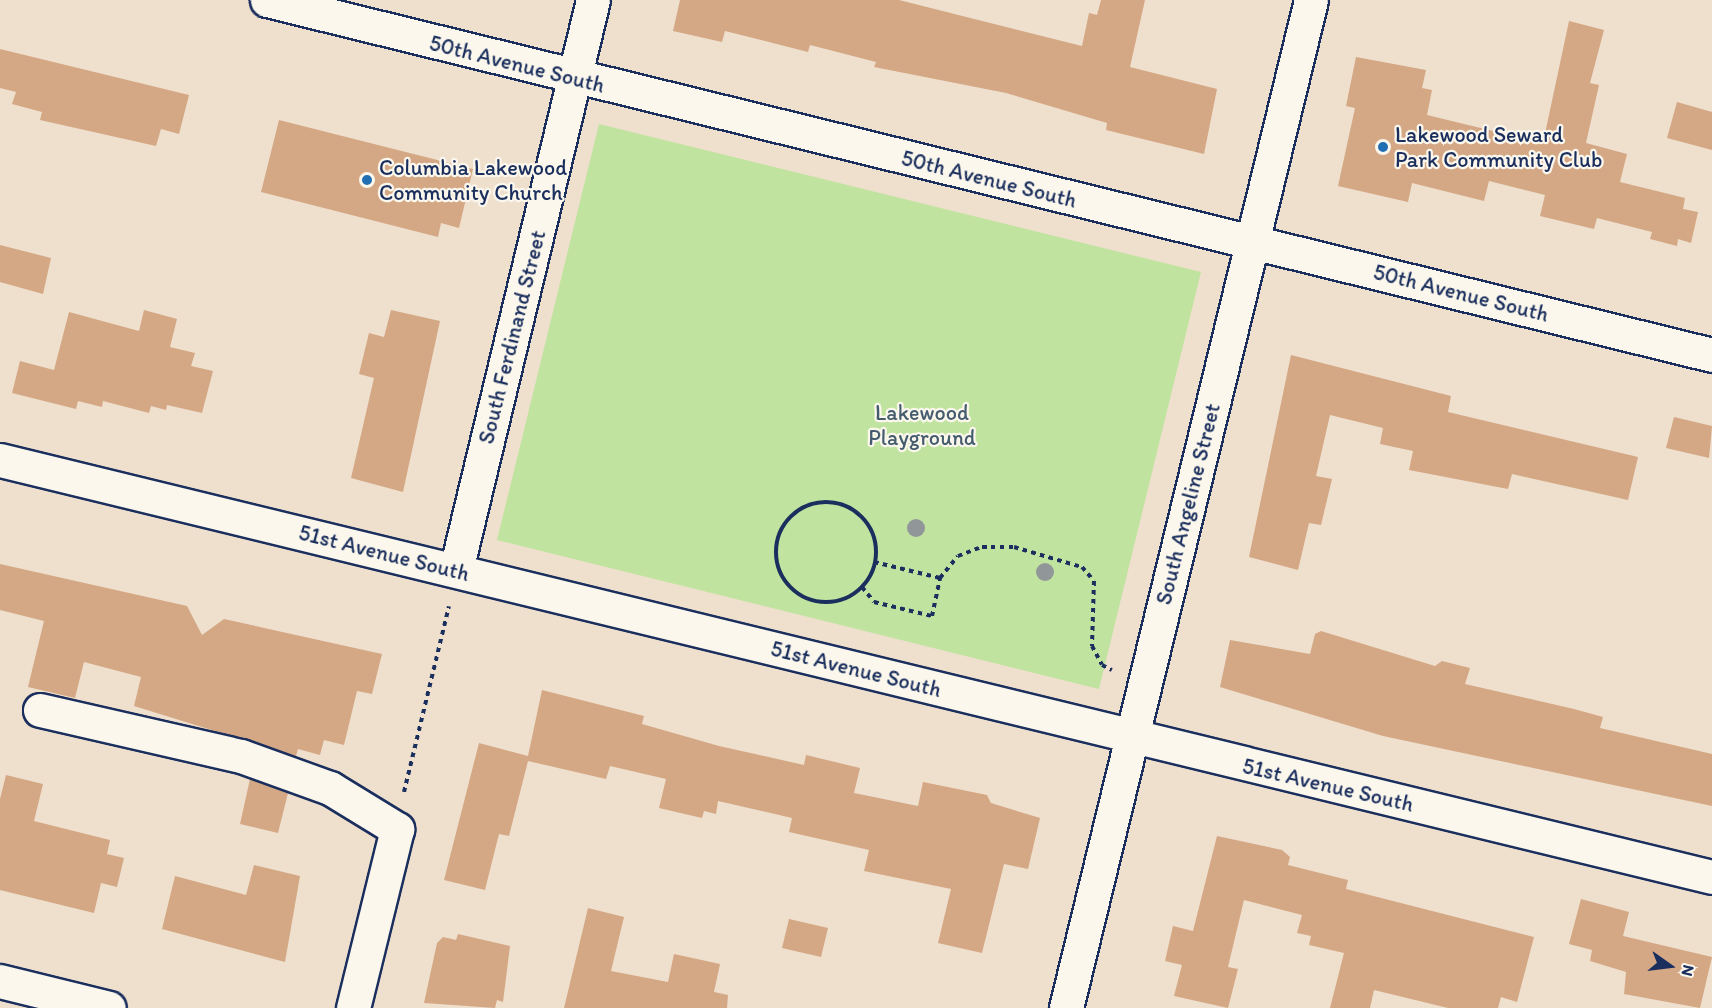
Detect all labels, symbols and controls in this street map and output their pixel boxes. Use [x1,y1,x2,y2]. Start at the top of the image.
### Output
street label: 50th Avenue South [427,30,607,98]
place label: Lakewood Seward Park Community Club [1395,121,1602,172]
marker: Lakewood Seward Park Community Club [1376,140,1390,154]
street label: 50th Avenue South [899,145,1079,213]
place label: Columbia Lakewood Community Church [379,154,568,206]
marker: Columbia Lakewood Community Church [360,173,374,187]
street label: South Ferdinand Street [473,228,551,446]
street label: 50th Avenue South [1371,259,1551,327]
park label: Lakewood Playground [868,399,976,451]
street label: South Angeline Street [1150,401,1226,607]
street label: 51st Avenue South [297,519,471,587]
street label: 51st Avenue South [769,635,943,703]
street label: 51st Avenue South [1240,753,1416,817]
north arrow [1640,936,1700,996]
text: N [1677,963,1698,978]

